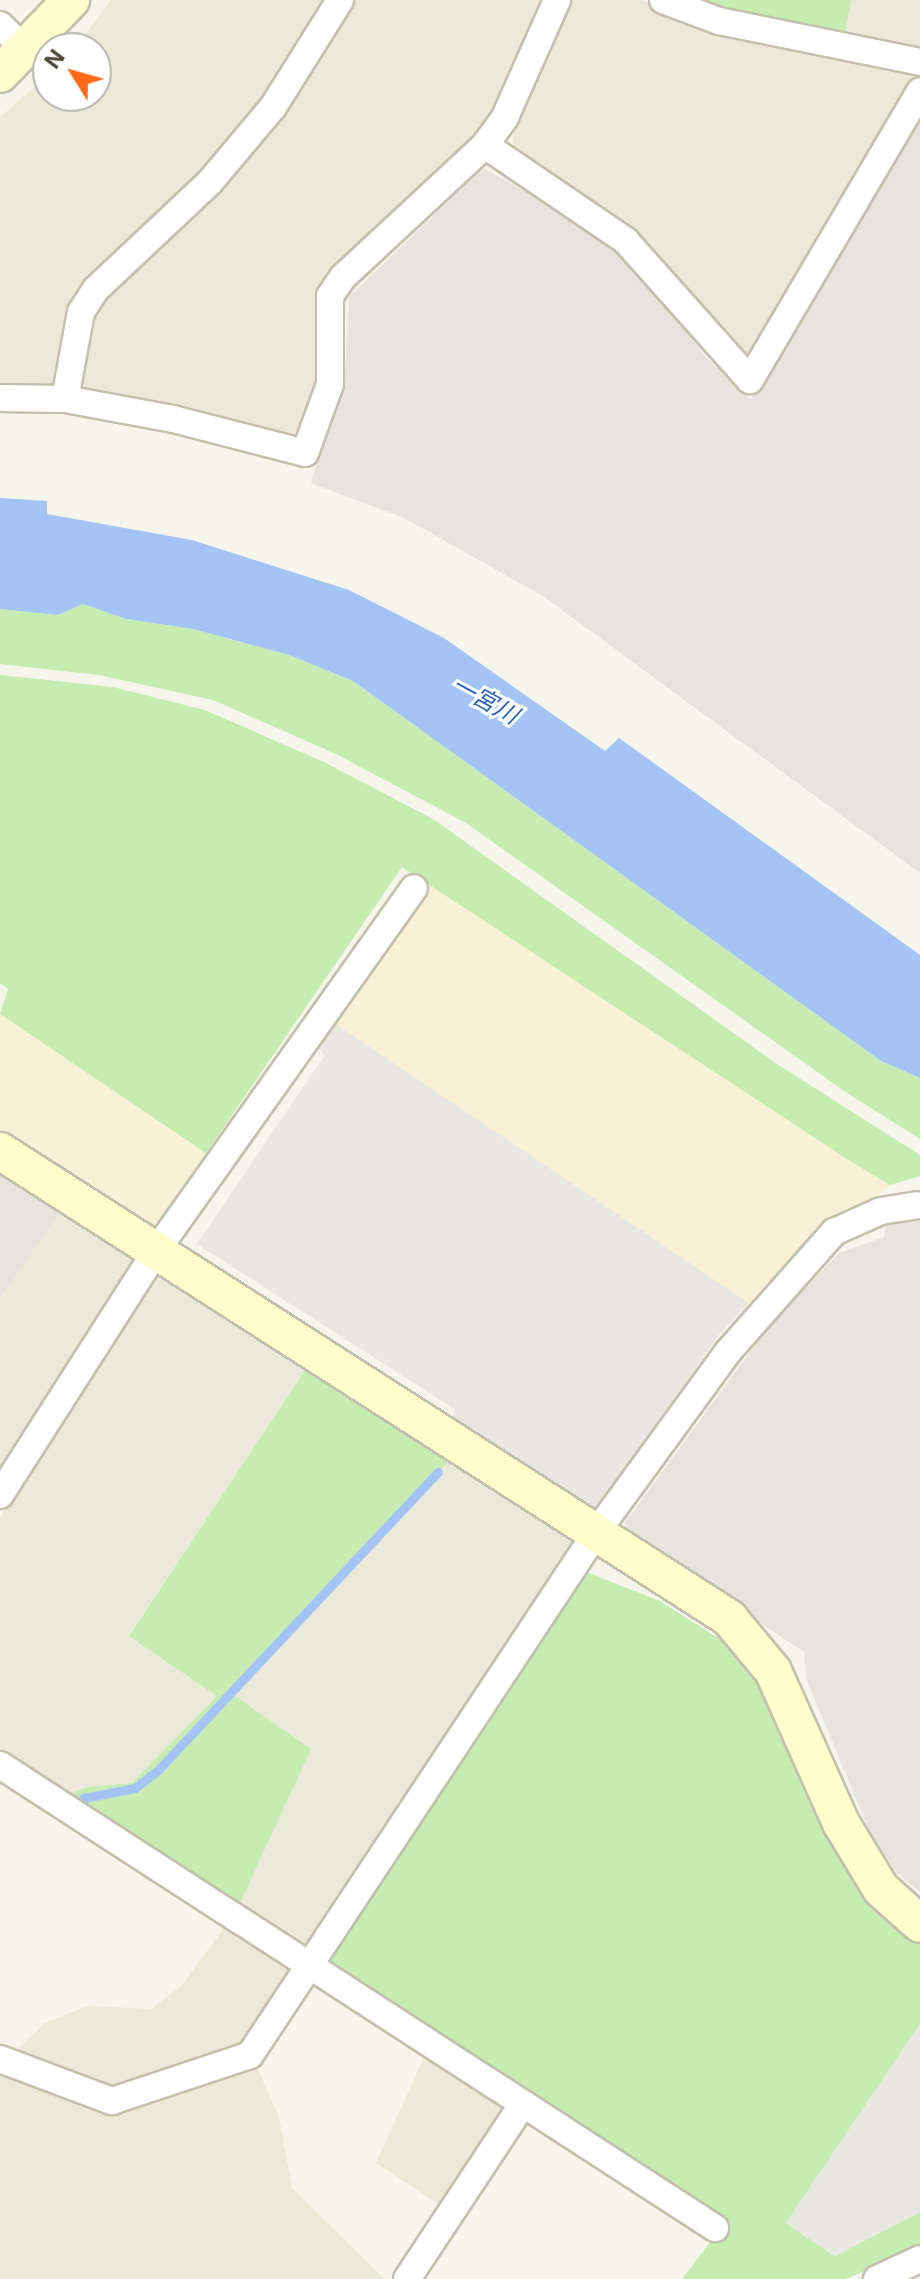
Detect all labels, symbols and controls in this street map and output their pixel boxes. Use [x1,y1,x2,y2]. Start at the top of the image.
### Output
north arrow [32,32,112,112]
text: N [39,44,70,73]
water label: 一宮川 [447,670,523,730]

